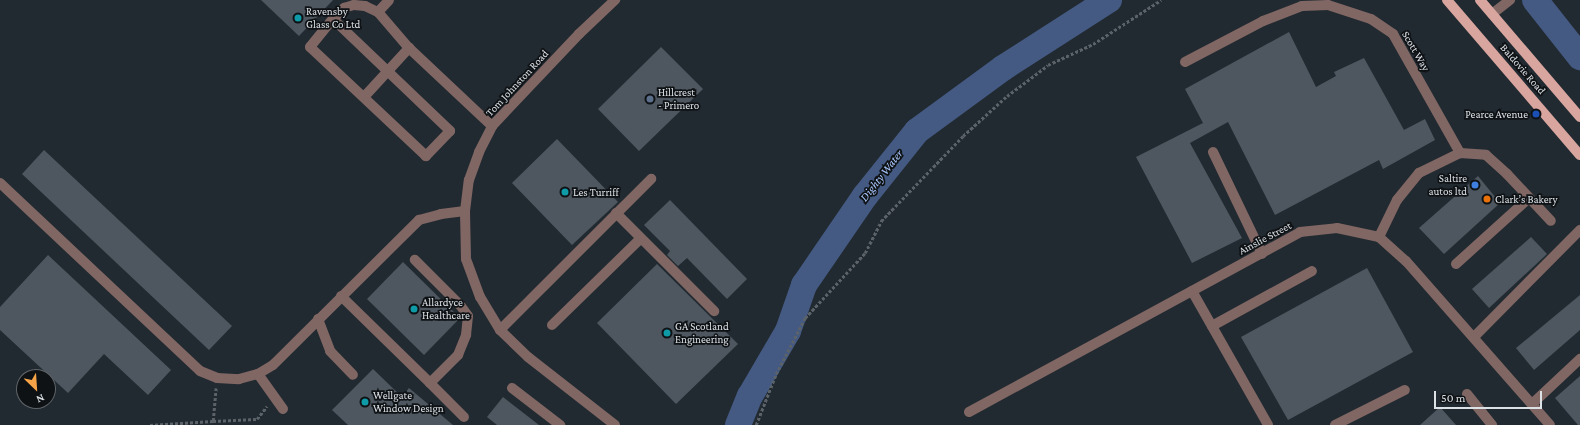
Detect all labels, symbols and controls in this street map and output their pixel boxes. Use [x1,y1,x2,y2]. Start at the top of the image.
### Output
place label: Ravensby Glass Co Ltd [306,5,360,31]
marker: Ravensby Glass Co Ltd [293,13,303,23]
street label: Scott Way [1399,29,1433,73]
street label: Baldovie Road [1498,41,1548,97]
street label: Tom Johnston Road [483,47,551,119]
place label: Hillcrest - Primero [658,86,699,112]
marker: Hillcrest - Primero [645,94,655,104]
place label: Pearce Avenue [1465,107,1528,121]
marker: Pearce Avenue [1531,109,1541,119]
water label: Dighty Water [857,147,907,205]
place label: Saltire autos ltd [1428,172,1467,198]
marker: Saltire autos ltd [1470,180,1480,190]
place label: Les Turriff [573,185,619,199]
marker: Les Turriff [560,187,570,197]
place label: Clark’s Bakery [1495,192,1558,206]
marker: Clark’s Bakery [1482,194,1492,204]
street label: Ainslie Street [1236,219,1294,257]
place label: Allardyce Healthcare [422,296,470,322]
marker: Allardyce Healthcare [409,304,419,314]
place label: GA Scotland Engineering [675,320,729,346]
marker: GA Scotland Engineering [662,328,672,338]
north arrow [16,369,56,409]
scale bar [1436,383,1544,409]
place label: Wellgate Window Design [373,389,444,415]
text: 50 m [1441,391,1465,405]
text: N [35,392,47,406]
marker: Wellgate Window Design [360,397,370,407]

